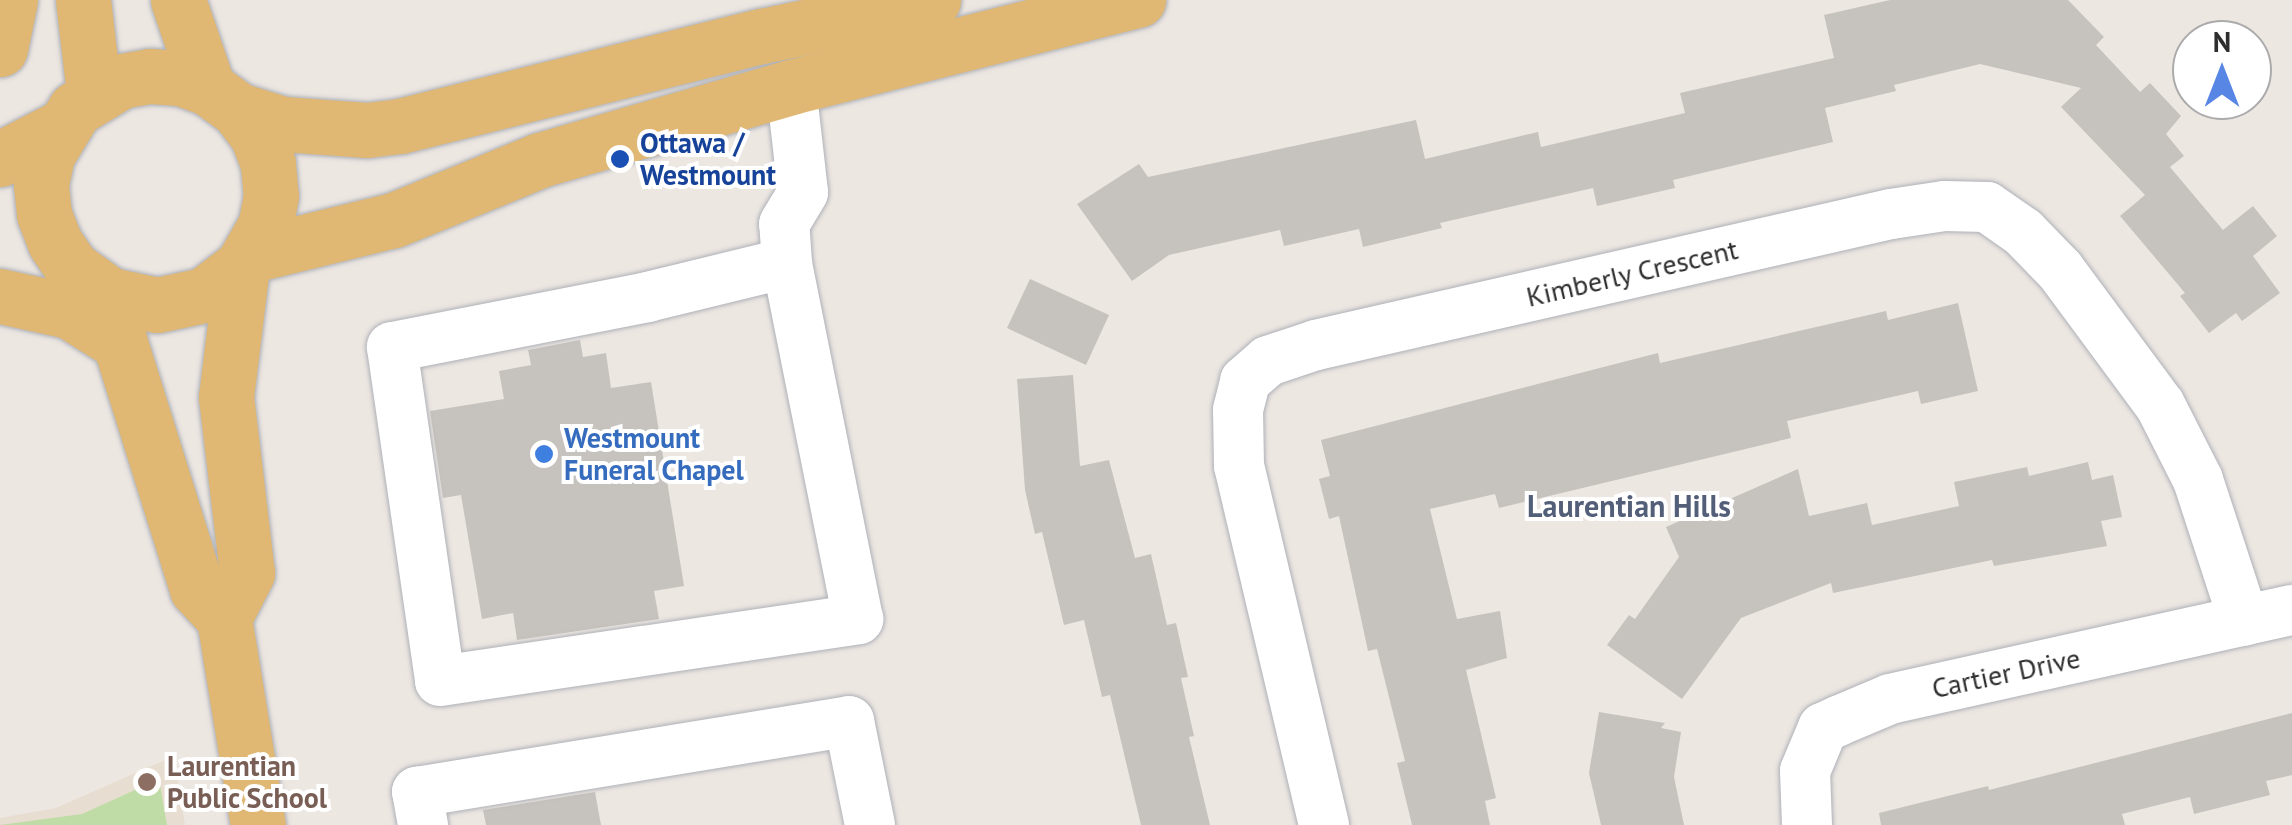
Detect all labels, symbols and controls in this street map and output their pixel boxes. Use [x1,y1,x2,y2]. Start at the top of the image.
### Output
north arrow [2172,20,2272,120]
text: N [2213,23,2231,60]
place label: Ottawa / Westmount [640,126,776,192]
marker: Ottawa / Westmount [609,148,631,170]
street label: Kimberly Crescent [1523,232,1741,314]
place label: Westmount Funeral Chapel [564,421,744,487]
marker: Westmount Funeral Chapel [533,443,555,465]
district label: Laurentian Hills [1527,488,1731,524]
street label: Cartier Drive [1929,641,2083,705]
place label: Laurentian Public School [167,749,328,815]
marker: Laurentian Public School [136,771,158,793]

